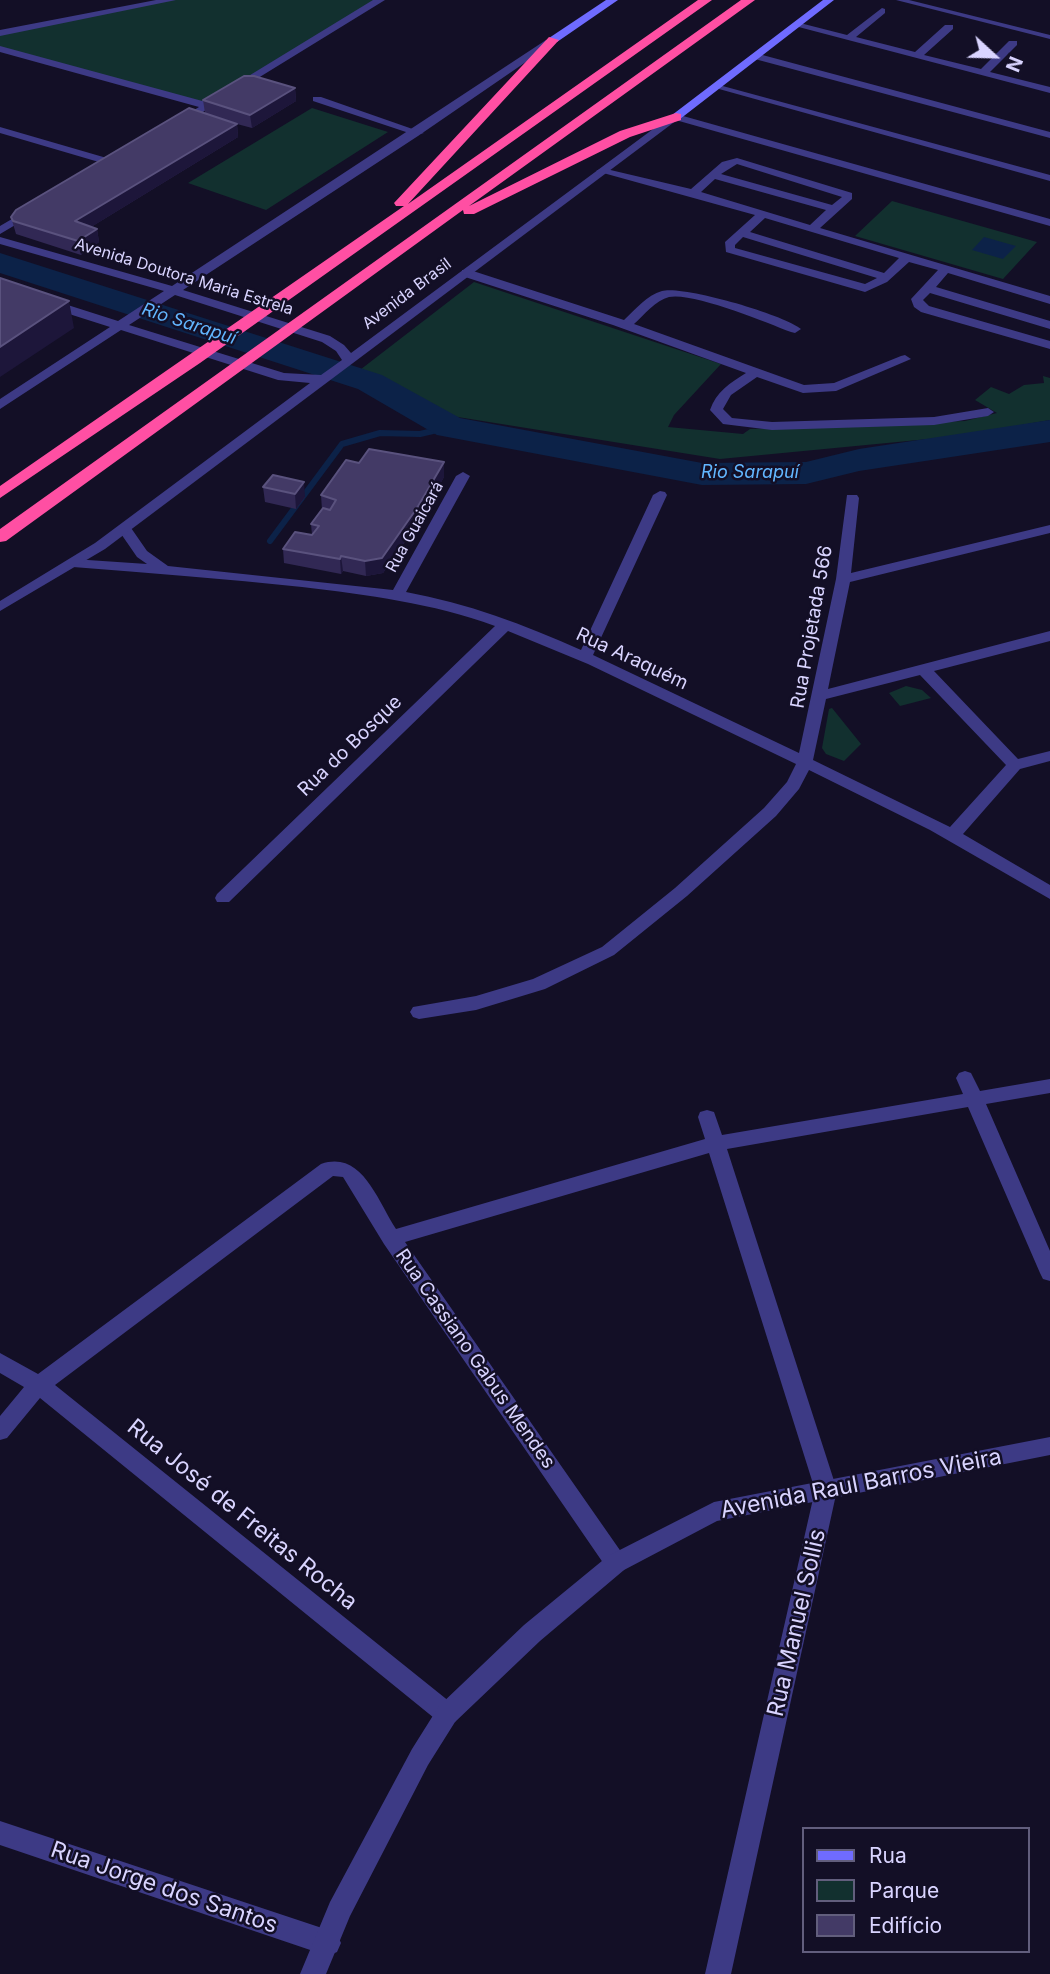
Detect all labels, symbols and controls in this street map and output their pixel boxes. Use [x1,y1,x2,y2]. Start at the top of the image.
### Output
north arrow [959,21,1029,91]
text: N [1001,53,1027,75]
street label: Avenida Doutora Maria Estrela [72,235,296,319]
street label: Avenida Brasil [359,254,455,334]
water label: Rio Sarapuí [139,299,239,349]
water label: Rio Sarapuí [701,462,799,484]
street label: Rua Guaicará [382,478,448,576]
street label: Rua Projetada 566 [786,544,838,710]
street label: Rua Araquém [572,623,692,695]
street label: Rua do Bosque [293,691,407,801]
street label: Rua Cassiano Gabus Mendes [390,1245,560,1473]
street label: Rua José de Freitas Rocha [121,1414,363,1616]
street label: Avenida Raul Barros Vieira [718,1443,1004,1525]
street label: Rua Manuel Sollis [762,1527,832,1719]
legend [802,1827,1029,1953]
street label: Rua Jorge dos Santos [47,1836,281,1940]
text: Rua [869,1843,907,1868]
text: Parque [869,1878,939,1903]
text: Edifício [869,1913,942,1938]

